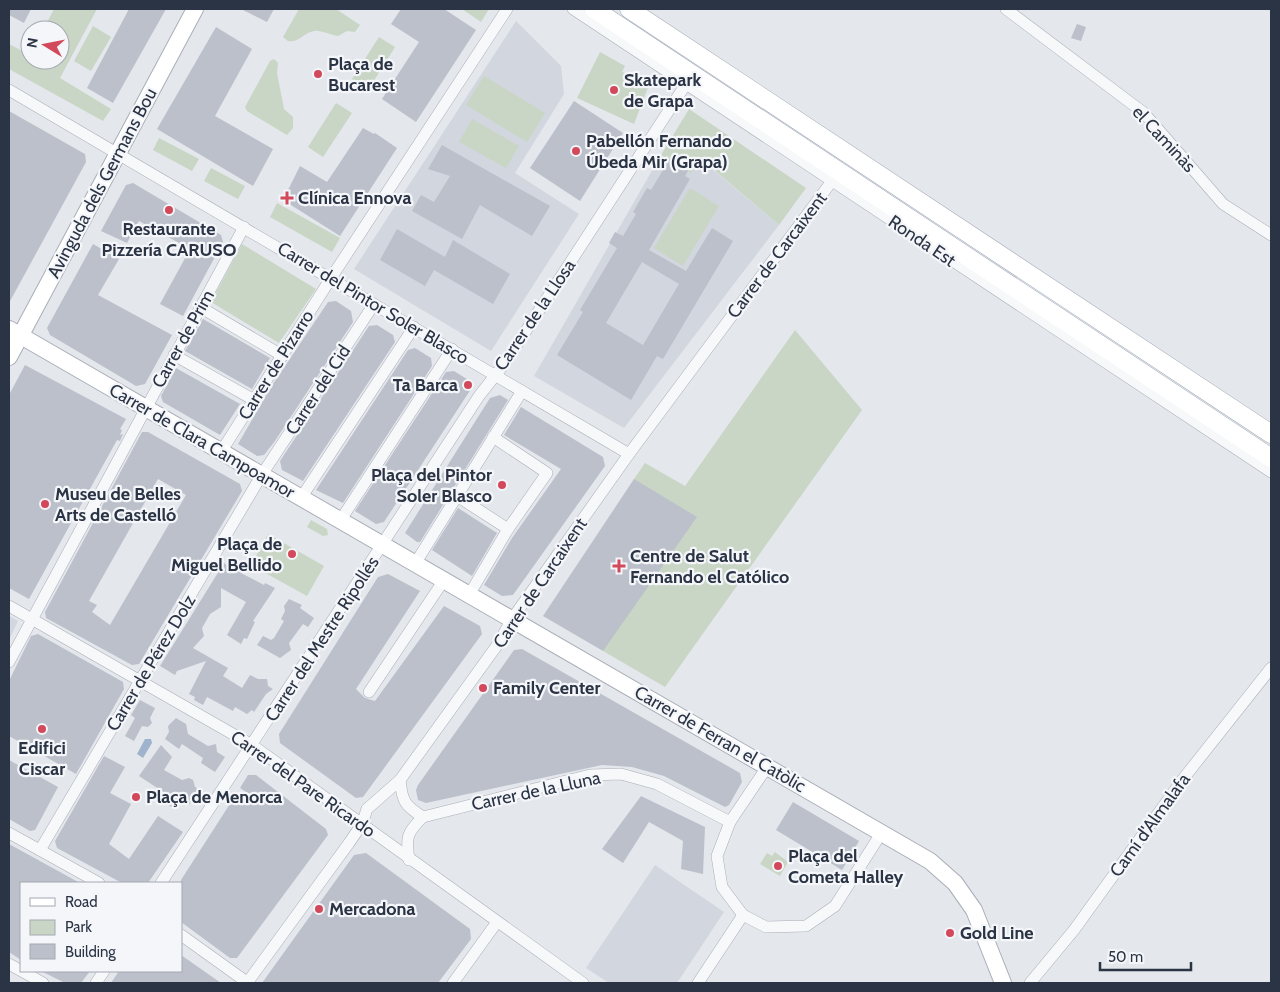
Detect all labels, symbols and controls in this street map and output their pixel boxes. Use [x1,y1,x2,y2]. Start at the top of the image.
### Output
north arrow [20,20,70,70]
text: N [22,36,42,49]
place label: Plaça de Bucarest [328,53,395,96]
marker: Plaça de Bucarest [312,68,324,80]
place label: Skatepark de Grapa [624,69,701,112]
street label: Avinguda dels Germans Bou [42,84,162,282]
marker: Skatepark de Grapa [608,84,620,96]
street label: el Caminàs [1128,101,1200,177]
place label: Pabellón Fernando Úbeda Mir (Grapa) [586,130,732,173]
marker: Pabellón Fernando Úbeda Mir (Grapa) [570,145,582,157]
place label: Clínica Ennova [298,187,411,209]
street label: Carrer de Carcaixent [722,188,832,322]
marker: Clínica Ennova [280,191,294,205]
marker: Restaurante Pizzería CARUSO [163,204,175,216]
street label: Ronda Est [884,210,960,272]
place label: Restaurante Pizzería CARUSO [102,218,237,261]
street label: Carrer del Pintor Soler Blasco [273,237,473,369]
street label: Carrer de la Llosa [490,255,580,375]
street label: Carrer de Prim [147,286,219,392]
street label: Carrer de Pizarro [233,306,319,424]
street label: Carrer del Cid [281,341,355,439]
place label: Ta Barca [393,374,458,396]
street label: Carrer de Clara Campoamor [105,379,299,503]
marker: Ta Barca [462,379,474,391]
place label: Plaça del Pintor Soler Blasco [371,464,492,507]
marker: Plaça del Pintor Soler Blasco [496,479,508,491]
place label: Museu de Belles Arts de Castelló [55,483,181,526]
marker: Museu de Belles Arts de Castelló [39,498,51,510]
street label: Carrer de Carcaixent [488,514,592,652]
place label: Plaça de Miguel Bellido [171,533,282,576]
place label: Centre de Salut Fernando el Católico [630,545,789,588]
marker: Plaça de Miguel Bellido [286,548,298,560]
street label: Carrer del Mestre Ripollés [260,552,384,726]
marker: Centre de Salut Fernando el Católico [612,559,626,573]
street label: Carrer de Pérez Dolz [102,590,201,735]
place label: Family Center [493,677,600,699]
street label: Carrer de Ferran el Catòlic [630,681,810,797]
marker: Family Center [477,682,489,694]
marker: Edifici Ciscar [36,723,48,735]
street label: Carrer del Pare Ricardo [226,726,380,842]
place label: Edifici Ciscar [18,737,66,780]
street label: Carrer de la Lluna [469,767,603,815]
street label: Camí d'Almalafa [1105,769,1195,881]
place label: Plaça de Menorca [146,786,282,808]
marker: Plaça de Menorca [130,791,142,803]
place label: Plaça del Cometa Halley [788,845,904,888]
marker: Plaça del Cometa Halley [772,860,784,872]
legend [20,882,182,972]
text: Road [65,893,98,911]
place label: Mercadona [329,898,415,920]
marker: Mercadona [313,903,325,915]
text: Park [65,918,92,936]
place label: Gold Line [960,922,1034,944]
marker: Gold Line [944,927,956,939]
scale bar [1100,940,1191,972]
text: Building [65,943,116,961]
text: 50 m [1108,948,1143,966]

